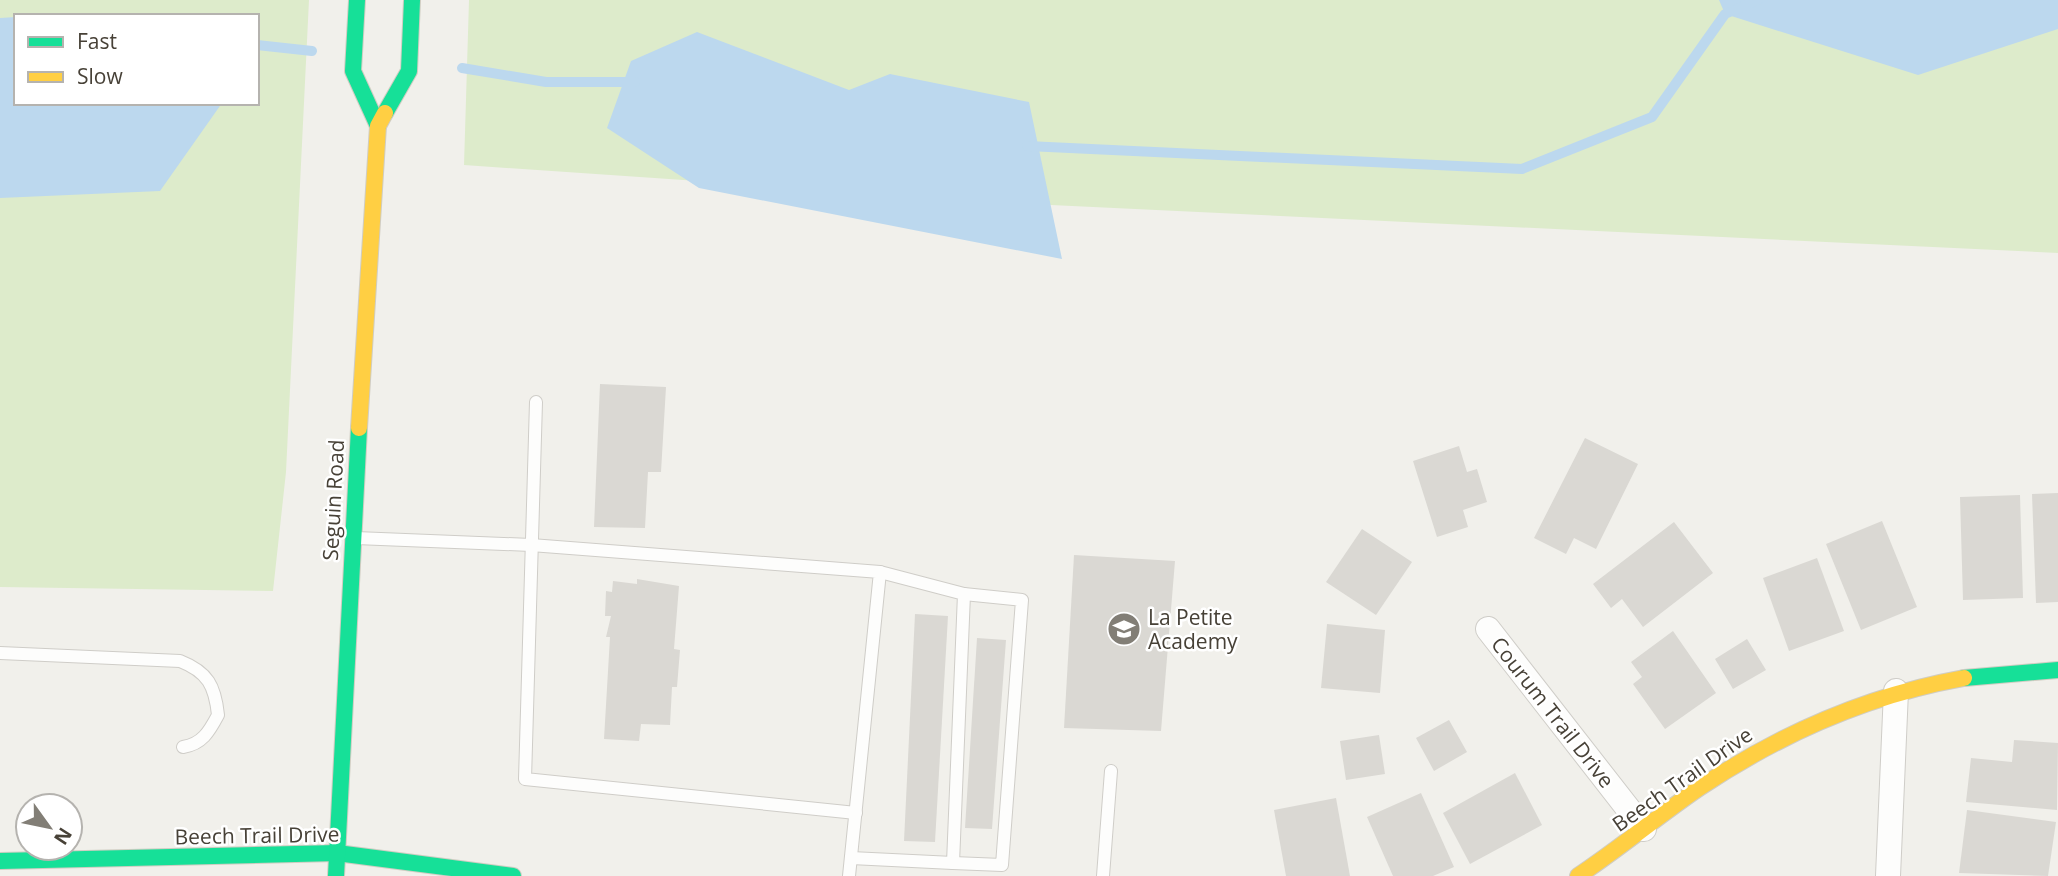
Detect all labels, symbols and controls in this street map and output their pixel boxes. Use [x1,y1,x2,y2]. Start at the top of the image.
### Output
legend [14,14,259,105]
text: Fast [77,27,117,55]
text: Slow [77,62,123,90]
street label: Seguin Road [316,439,350,561]
place label: La Petite Academy [1148,603,1238,655]
school or university icon: La Petite Academy [1105,610,1143,648]
street label: Courum Trail Drive [1485,631,1621,793]
street label: Beech Trail Drive [1606,720,1758,838]
north arrow [14,792,84,862]
street label: Beech Trail Drive [174,820,340,850]
text: N [48,823,78,850]

